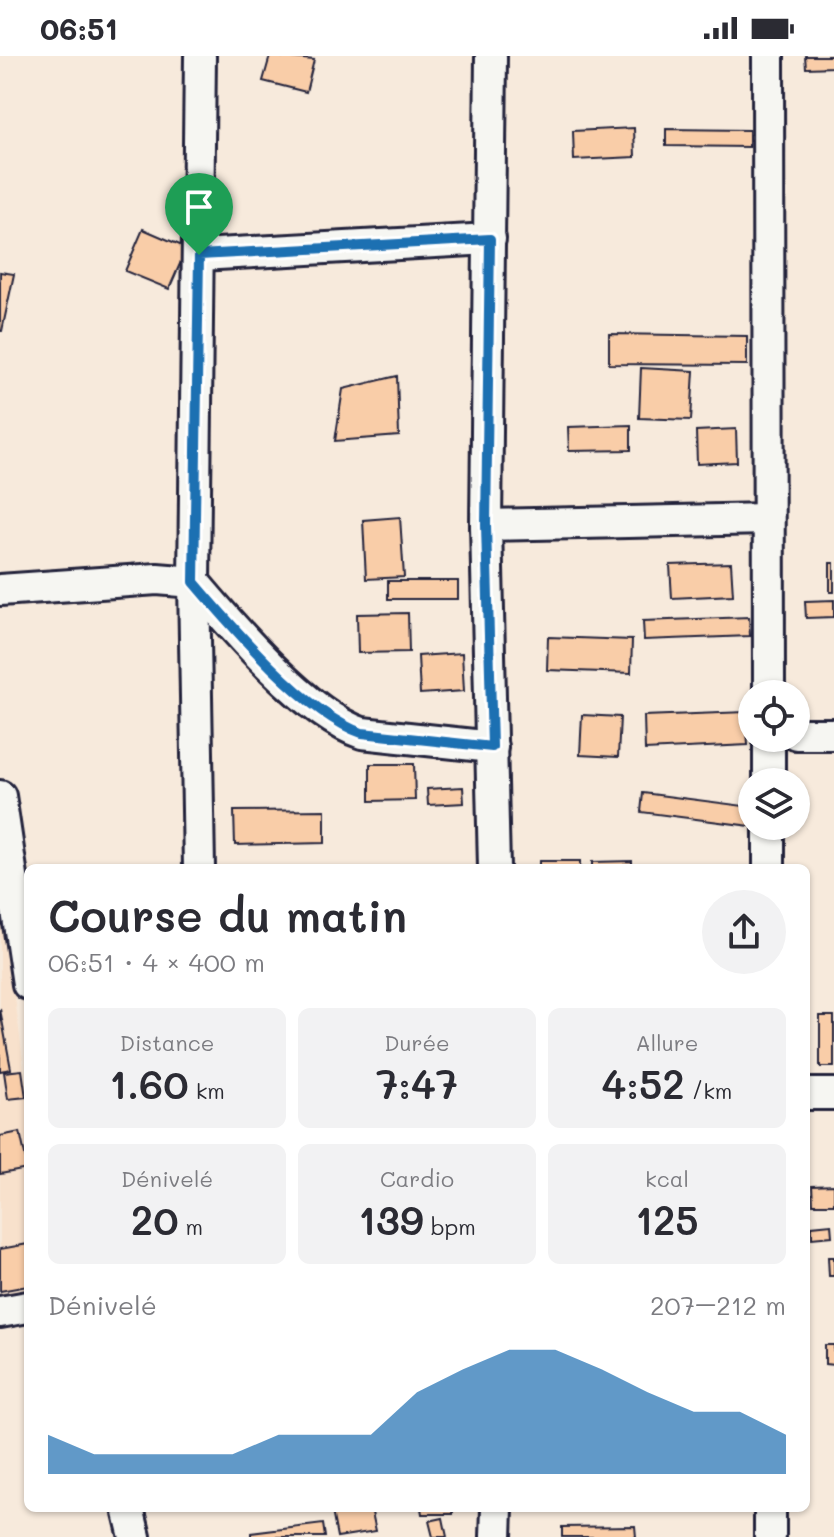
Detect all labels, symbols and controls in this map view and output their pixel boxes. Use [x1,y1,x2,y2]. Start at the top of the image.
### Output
text: 06:51 [40,8,118,48]
pin [165,173,233,255]
icon: arrive [177,185,221,229]
map controls [738,680,810,840]
button: locate [738,680,810,752]
button: layers [738,768,810,840]
text: Course du matin [48,886,407,943]
button: share [702,890,786,974]
text: 06:51 · 4 × 400 m [48,945,265,979]
text: Distance [120,1028,214,1057]
text: Durée [384,1028,450,1057]
text: Allure [636,1028,698,1057]
text: 1.60 [109,1057,189,1109]
text: 7:47 [376,1057,458,1109]
text: 4:52 [602,1057,685,1109]
text: km [189,1076,225,1105]
text: /km [685,1076,732,1105]
text: Dénivelé [121,1164,213,1193]
text: Cardio [380,1164,454,1193]
text: kcal [645,1164,689,1193]
text: 20 [131,1193,179,1245]
text: 139 [358,1193,424,1245]
text: 125 [635,1193,699,1245]
text: m [179,1212,203,1241]
text: bpm [424,1212,476,1241]
text: Dénivelé [48,1288,157,1322]
text: 207–212 m [650,1288,786,1322]

